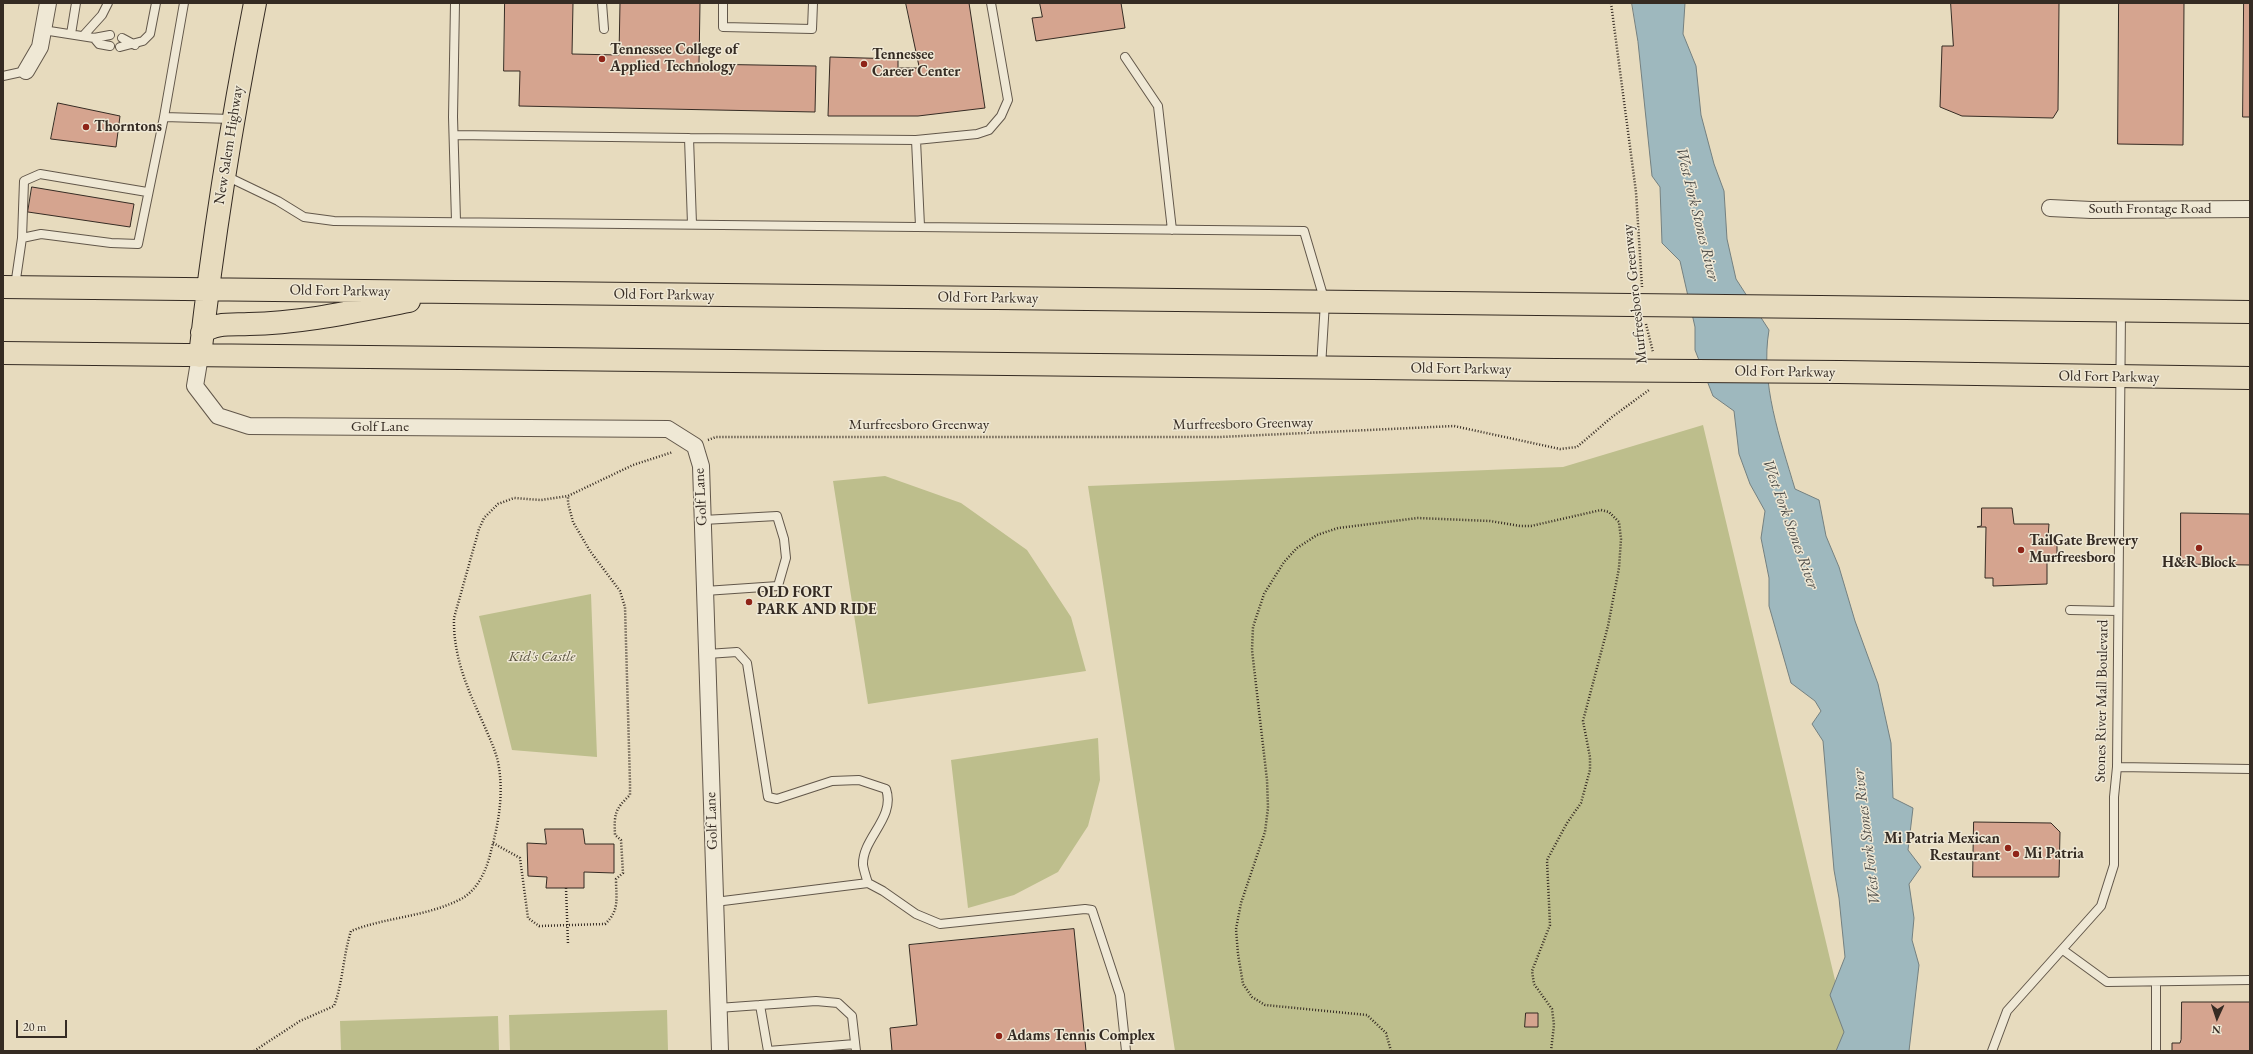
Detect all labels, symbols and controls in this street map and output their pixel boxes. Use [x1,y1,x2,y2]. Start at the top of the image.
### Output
place label: Tennessee College of Applied Technology [610,41,738,76]
place label: Tennessee Career Center [872,46,961,81]
marker: Tennessee College of Applied Technology [597,54,607,64]
marker: Tennessee Career Center [859,59,869,69]
street label: New Salem Highway [211,84,247,206]
place label: Thorntons [94,118,162,136]
marker: Thorntons [81,122,91,132]
water label: West Fork Stones River [1671,145,1723,283]
street label: South Frontage Road [2088,200,2212,218]
street label: Murfreesboro Greenway [1619,223,1651,365]
street label: Old Fort Parkway [289,281,391,301]
street label: Old Fort Parkway [613,285,715,305]
street label: Old Fort Parkway [937,288,1039,308]
street label: Old Fort Parkway [1410,359,1512,379]
street label: Old Fort Parkway [1734,362,1836,382]
street label: Old Fort Parkway [2058,367,2160,387]
street label: Murfreesboro Greenway [1173,414,1313,434]
street label: Murfreesboro Greenway [849,416,989,434]
street label: Golf Lane [351,418,409,436]
water label: West Fork Stones River [1757,456,1823,592]
street label: Golf Lane [690,468,712,526]
place label: TailGate Brewery Murfreesboro [2029,532,2138,567]
marker: H&R Block [2194,543,2204,553]
marker: TailGate Brewery Murfreesboro [2016,545,2026,555]
place label: H&R Block [2162,554,2236,572]
place label: OLD FORT PARK AND RIDE [757,584,877,619]
marker: OLD FORT PARK AND RIDE [744,597,754,607]
street label: Stones River Mall Boulevard [2092,619,2112,783]
park label: Kid's Castle [509,648,575,666]
water label: West Fork Stones River [1849,768,1885,906]
street label: Golf Lane [702,792,722,850]
place label: Mi Patria Mexican Restaurant [1884,830,2000,865]
marker: Mi Patria Mexican Restaurant [2003,843,2013,853]
place label: Mi Patria [2024,845,2084,863]
marker: Mi Patria [2011,849,2021,859]
north arrow [2197,998,2237,1038]
scale bar [18,1012,69,1038]
text: 20 m [23,1019,46,1035]
text: N [2212,1023,2221,1037]
place label: Adams Tennis Complex [1007,1027,1155,1045]
marker: Adams Tennis Complex [994,1031,1004,1041]

